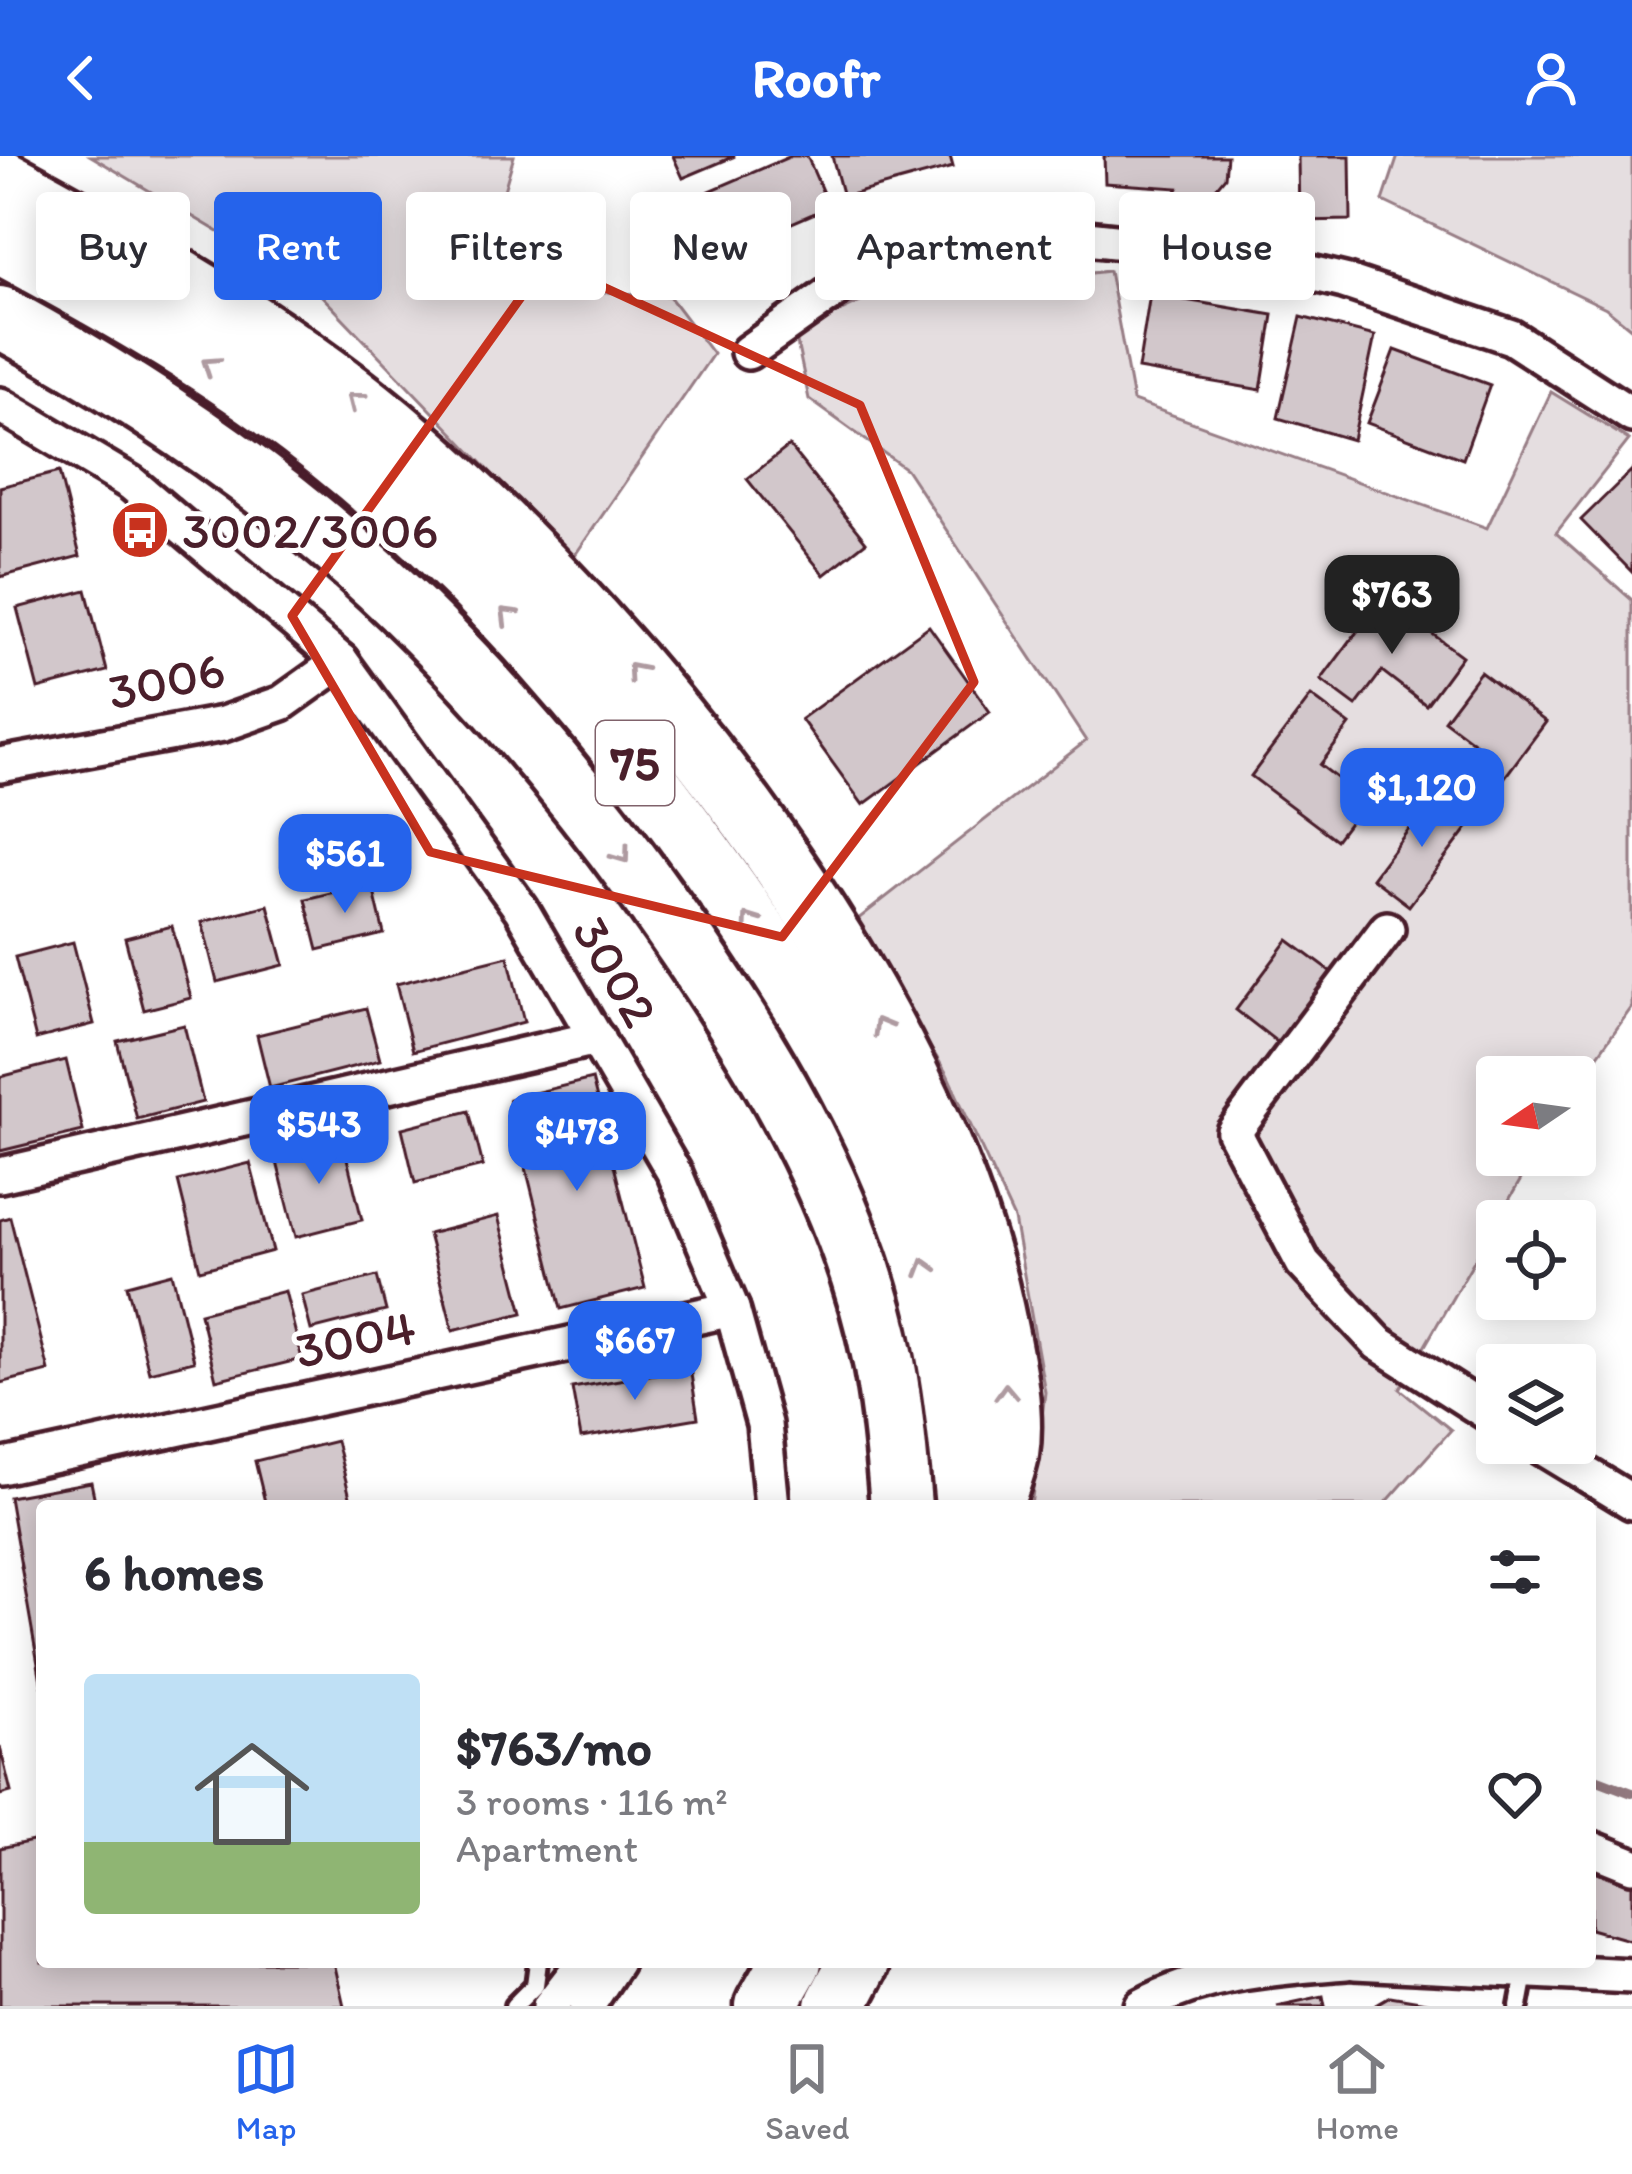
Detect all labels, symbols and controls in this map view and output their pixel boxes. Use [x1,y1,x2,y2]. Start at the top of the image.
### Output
icon: back [48,45,114,111]
icon: person [1518,45,1584,111]
text: Roofr [752,46,880,111]
chip: Buy [36,192,190,300]
chip: Rent [214,192,382,300]
chip: Filters [406,192,606,300]
chip: New [630,192,791,300]
chip: Apartment [815,192,1095,300]
chip: House [1119,192,1315,300]
one-way arrow [202,357,224,379]
one-way arrow [347,393,369,414]
bus stop icon: 3002/3006 [109,499,171,561]
place label: 3002/3006 [182,500,439,561]
pin: $763 [1321,555,1463,657]
text: $763 [1351,570,1433,617]
one-way arrow [500,607,522,629]
street label: 3006 [102,638,230,723]
one-way arrow [628,663,649,685]
road number: 75 [596,721,674,805]
pin: $1,120 [1324,748,1520,850]
text: $1,120 [1367,763,1477,810]
pin: $561 [274,814,416,916]
text: $561 [306,829,384,876]
one-way arrow [608,842,630,863]
street label: 3002 [560,905,671,1037]
one-way arrow [742,912,764,934]
one-way arrow [873,1017,896,1038]
north arrow [1476,1056,1596,1176]
map controls [1476,1056,1596,1464]
pin: $543 [248,1085,390,1187]
pin: $478 [506,1092,648,1194]
text: $543 [277,1100,361,1147]
text: $478 [535,1107,619,1154]
button: locate [1476,1200,1596,1320]
one-way arrow [914,1257,939,1278]
street label: 3004 [289,1296,421,1381]
pin: $667 [564,1301,706,1403]
text: $667 [595,1316,675,1363]
button: layers [1476,1344,1596,1464]
one-way arrow [993,1382,1019,1401]
icon: filters [1482,1539,1548,1605]
text: 6 homes [84,1542,264,1603]
text: $763/mo [456,1717,652,1778]
icon: home [180,1722,324,1866]
icon: heart [1482,1761,1548,1827]
text: 3 rooms · 116 m² [456,1778,728,1825]
text: Apartment [456,1825,638,1872]
tab: Map [233,2036,299,2147]
tab: Saved [765,2036,849,2147]
tab: Home [1316,2036,1399,2147]

